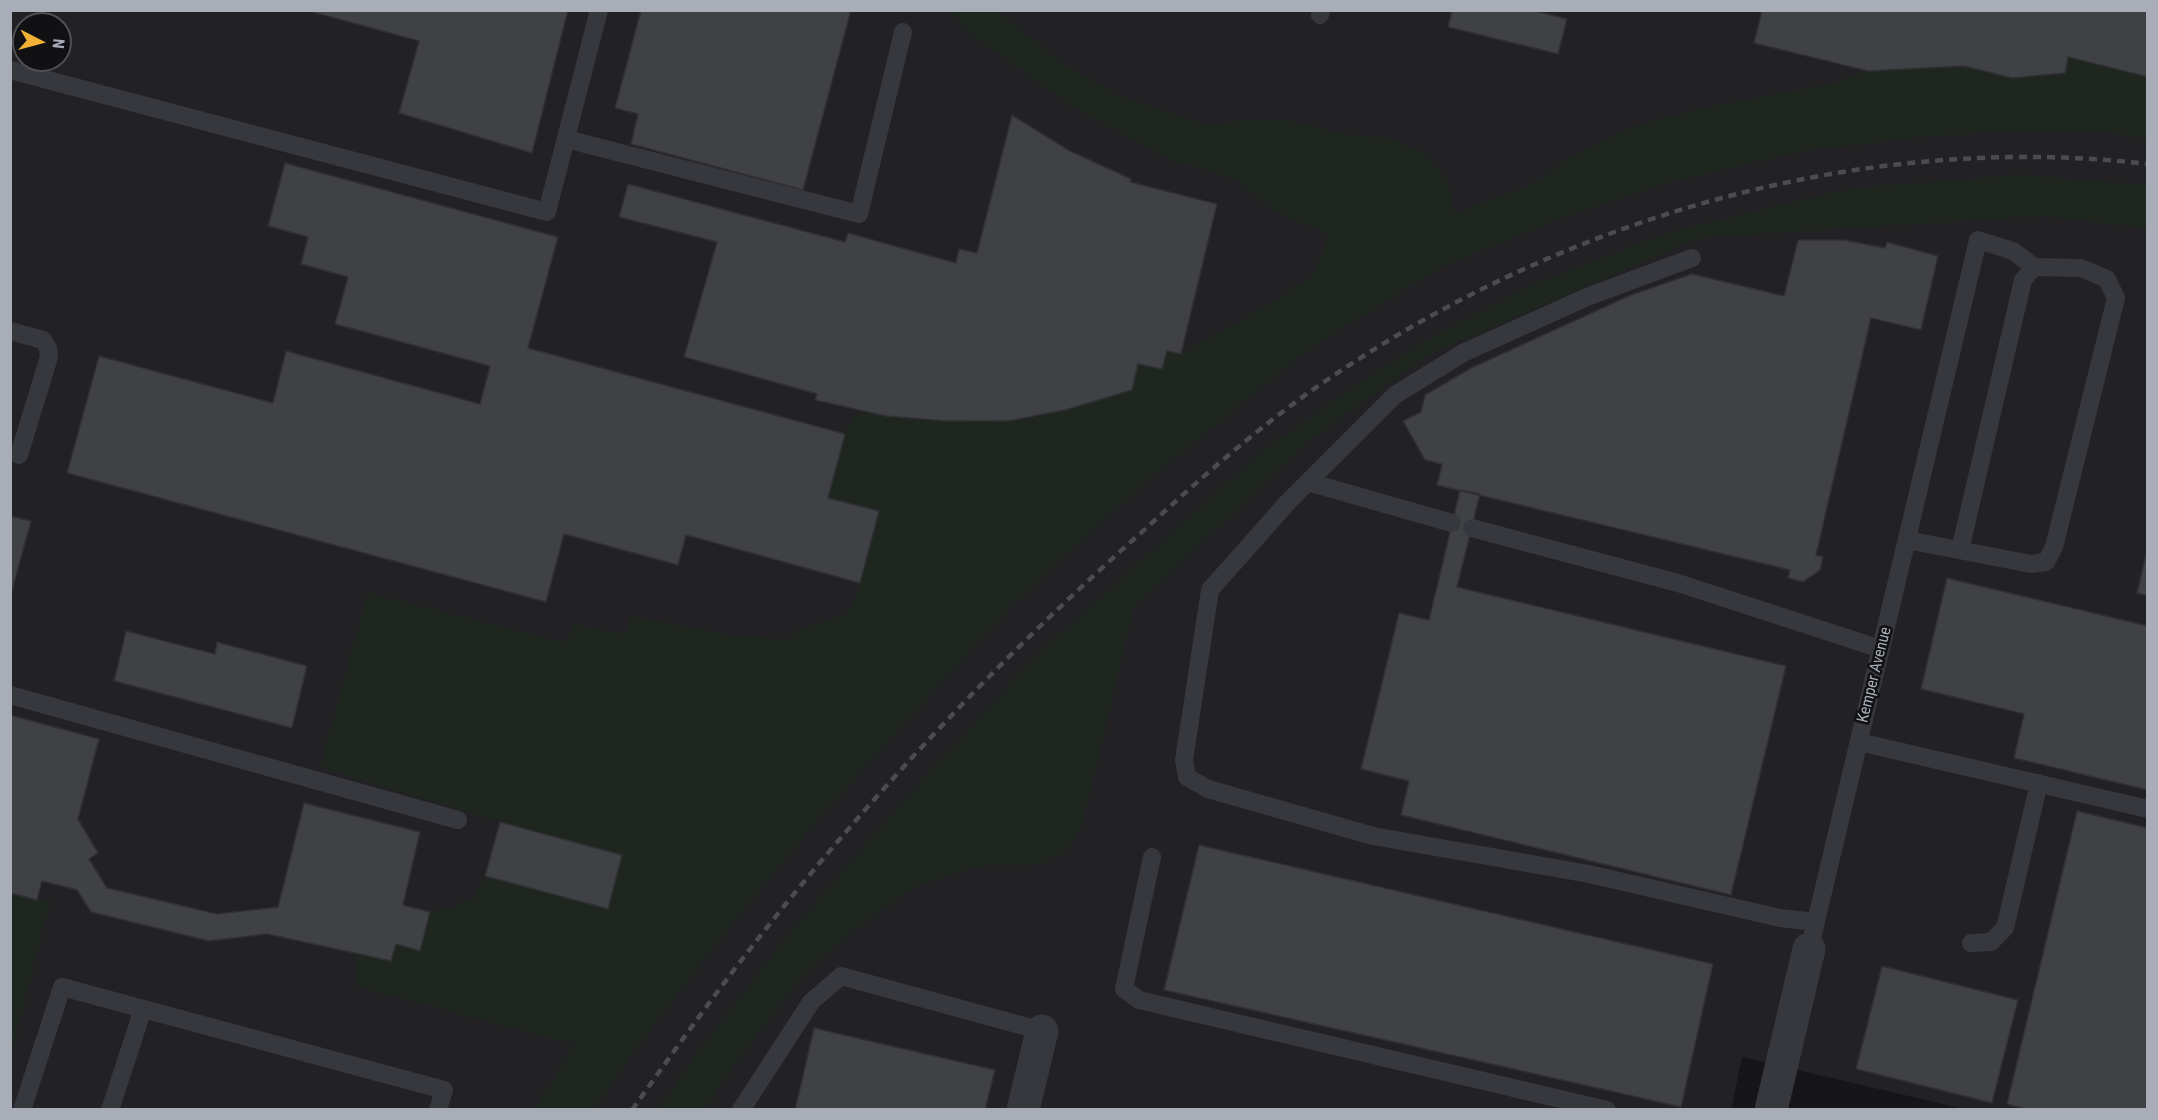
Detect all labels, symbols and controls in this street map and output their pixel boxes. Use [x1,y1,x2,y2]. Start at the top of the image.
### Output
north arrow [12,12,72,72]
text: N [48,38,68,50]
street label: Kemper Avenue [1854,625,1896,725]

